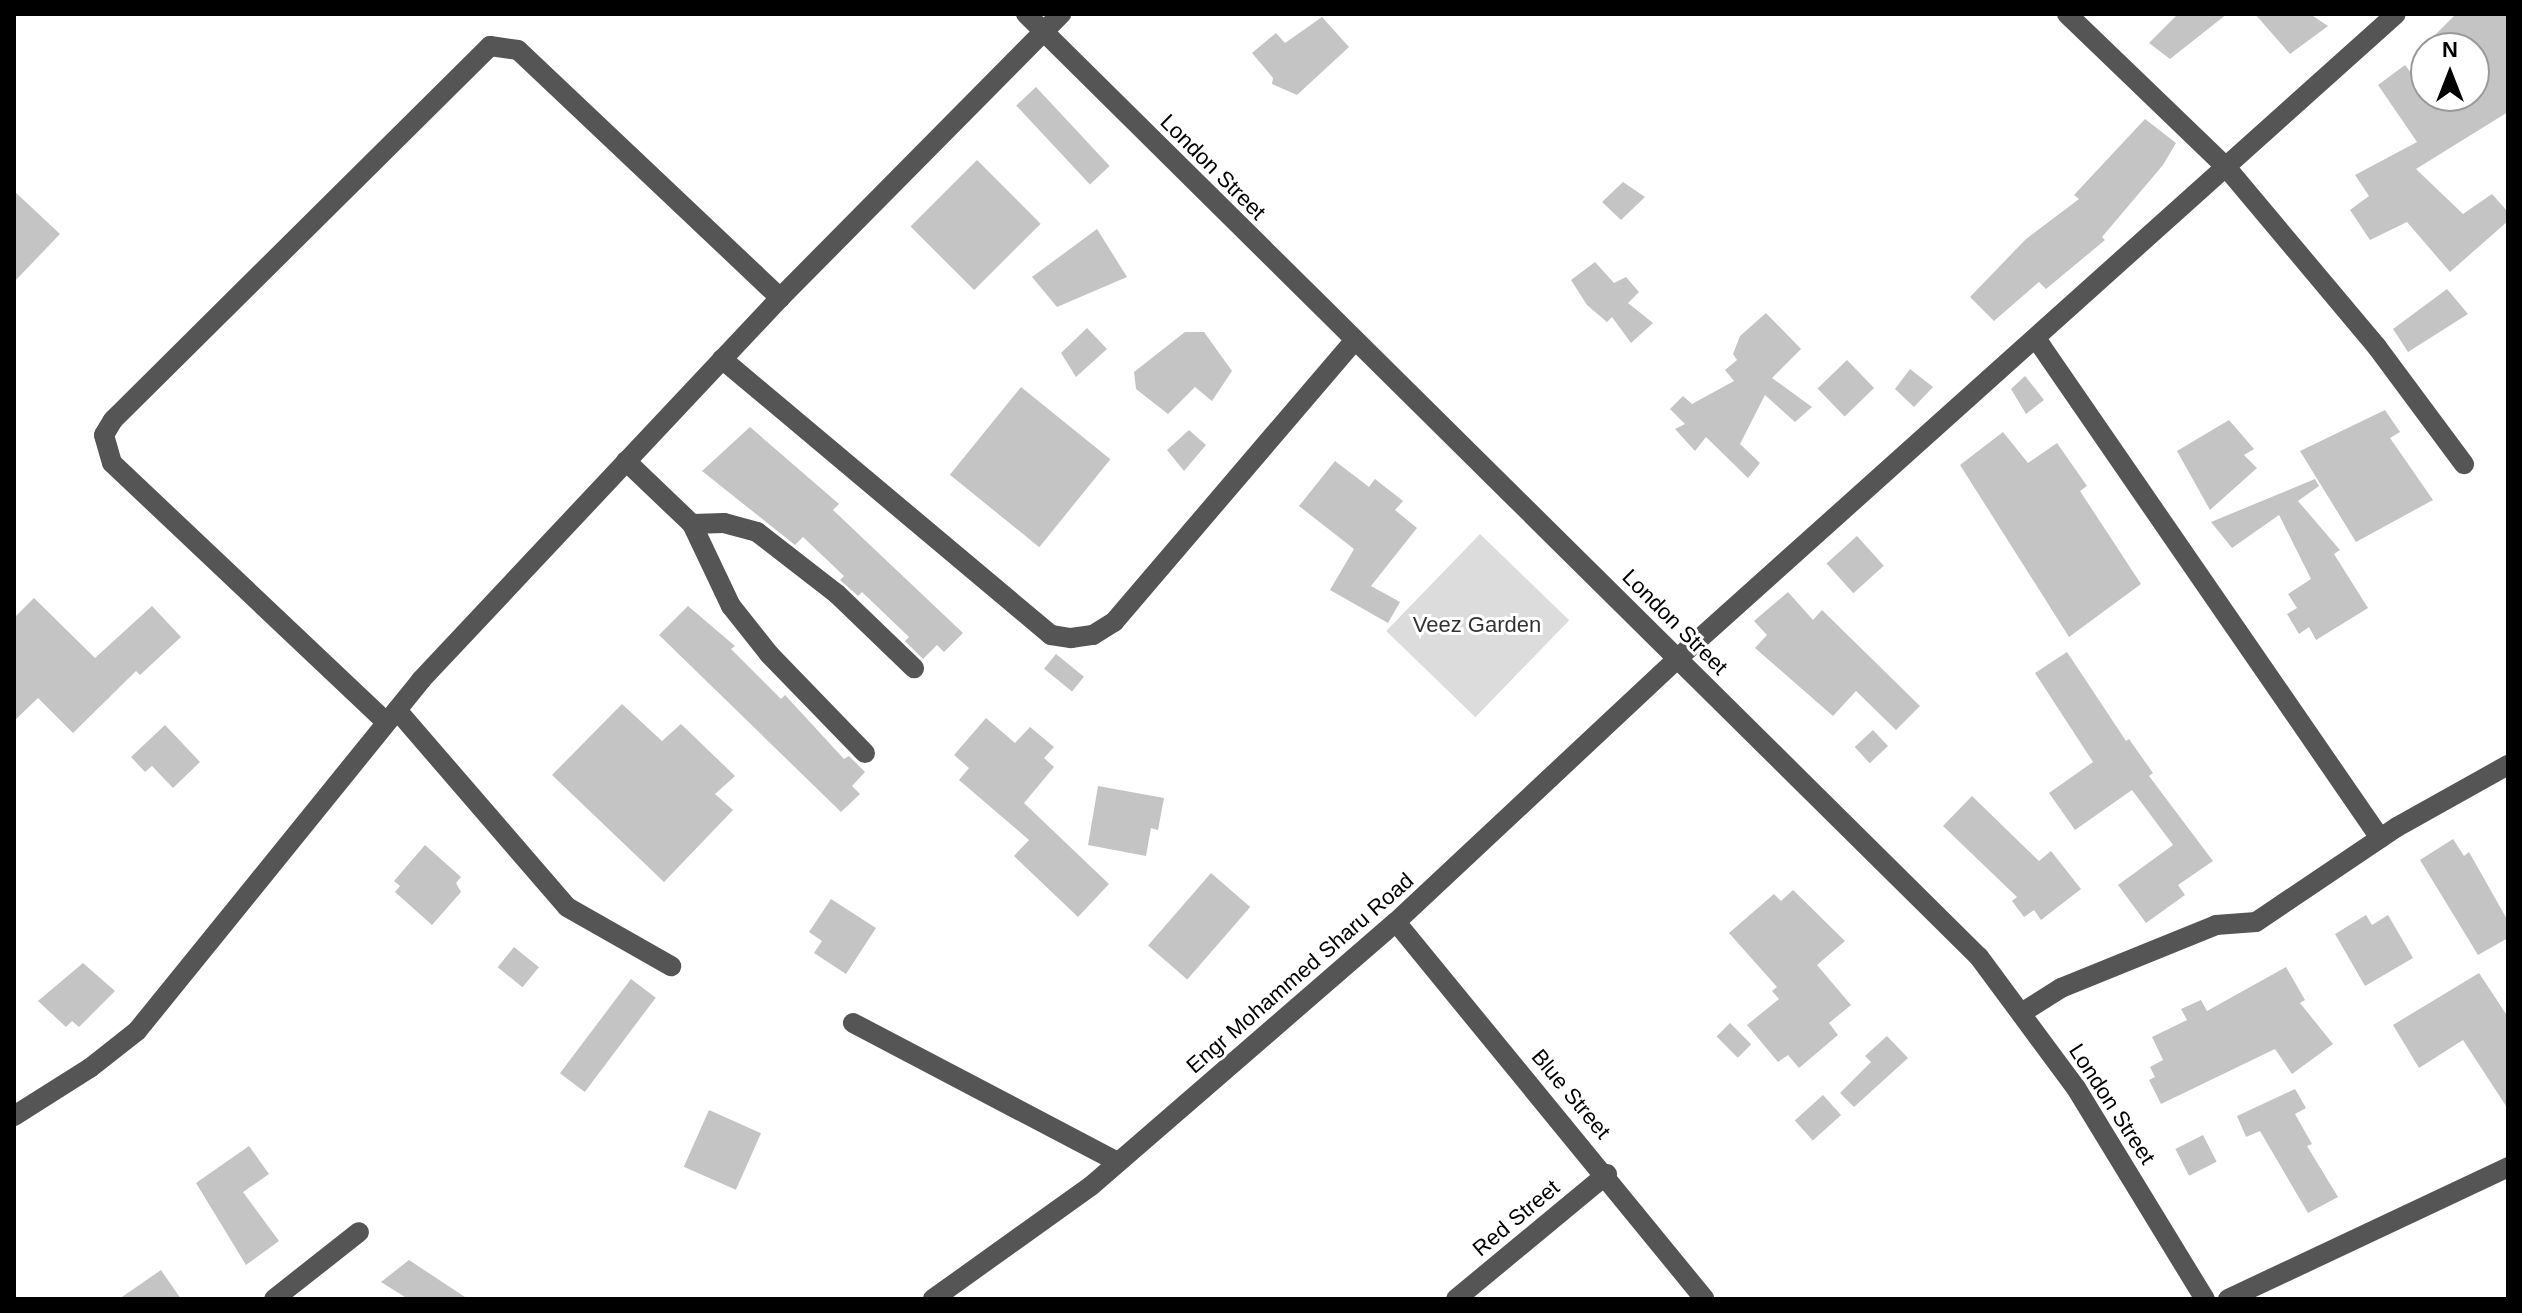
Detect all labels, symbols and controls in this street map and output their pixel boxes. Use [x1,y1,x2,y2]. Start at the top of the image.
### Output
north arrow [2410,32,2490,112]
text: N [2442,37,2458,62]
street label: London Street [1155,109,1271,225]
street label: London Street [1617,564,1733,680]
park label: Veez Garden [1413,612,1541,638]
street label: Engr Mohammed Sharu Road [1181,867,1419,1079]
street label: London Street [2063,1039,2161,1169]
street label: Blue Street [1526,1044,1616,1144]
street label: Red Street [1467,1174,1565,1262]

